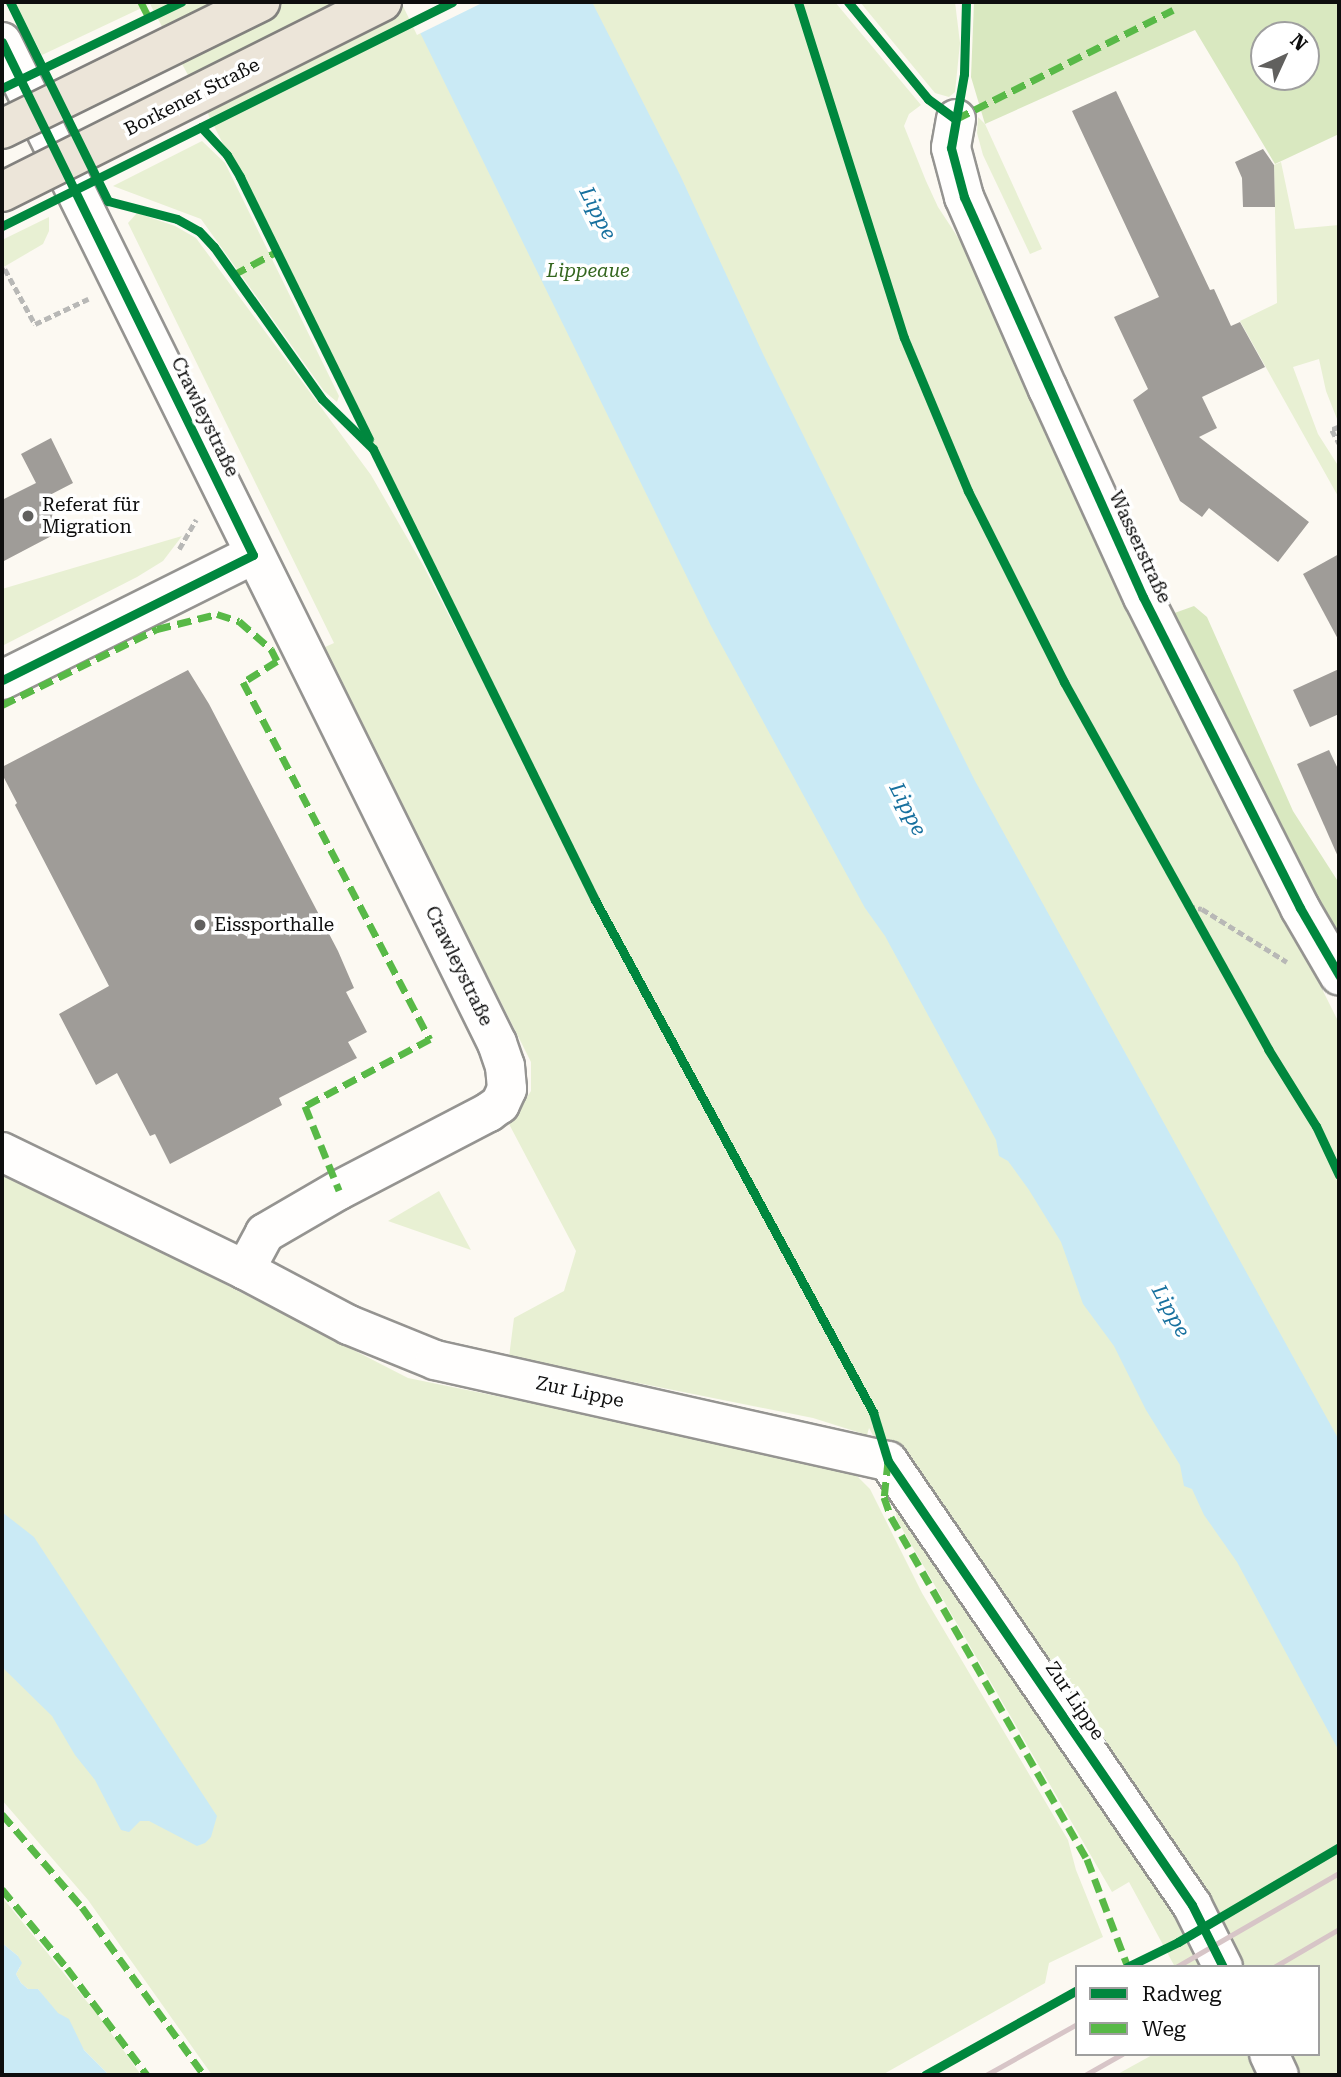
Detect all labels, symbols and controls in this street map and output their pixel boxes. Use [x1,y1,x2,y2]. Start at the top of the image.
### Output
north arrow [1250,21,1320,91]
text: N [1285,29,1312,56]
street label: Borkener Straße [121,53,263,141]
water label: Lippe [574,182,622,244]
park label: Lippeaue [546,260,630,282]
street label: Crawleystraße [166,353,244,481]
street label: Wasserstraße [1104,487,1176,607]
place label: Referat für Migration [42,494,140,538]
marker: Referat für Migration [20,508,36,524]
water label: Lippe [884,778,932,840]
street label: Crawleystraße [420,902,498,1030]
place label: Eissporthalle [214,914,334,936]
marker: Eissporthalle [192,917,208,933]
water label: Lippe [1146,1280,1196,1342]
street label: Zur Lippe [534,1372,626,1412]
street label: Zur Lippe [1041,1658,1109,1744]
legend [1075,1965,1320,2056]
text: Radweg [1142,1982,1221,2006]
text: Weg [1142,2017,1186,2041]

